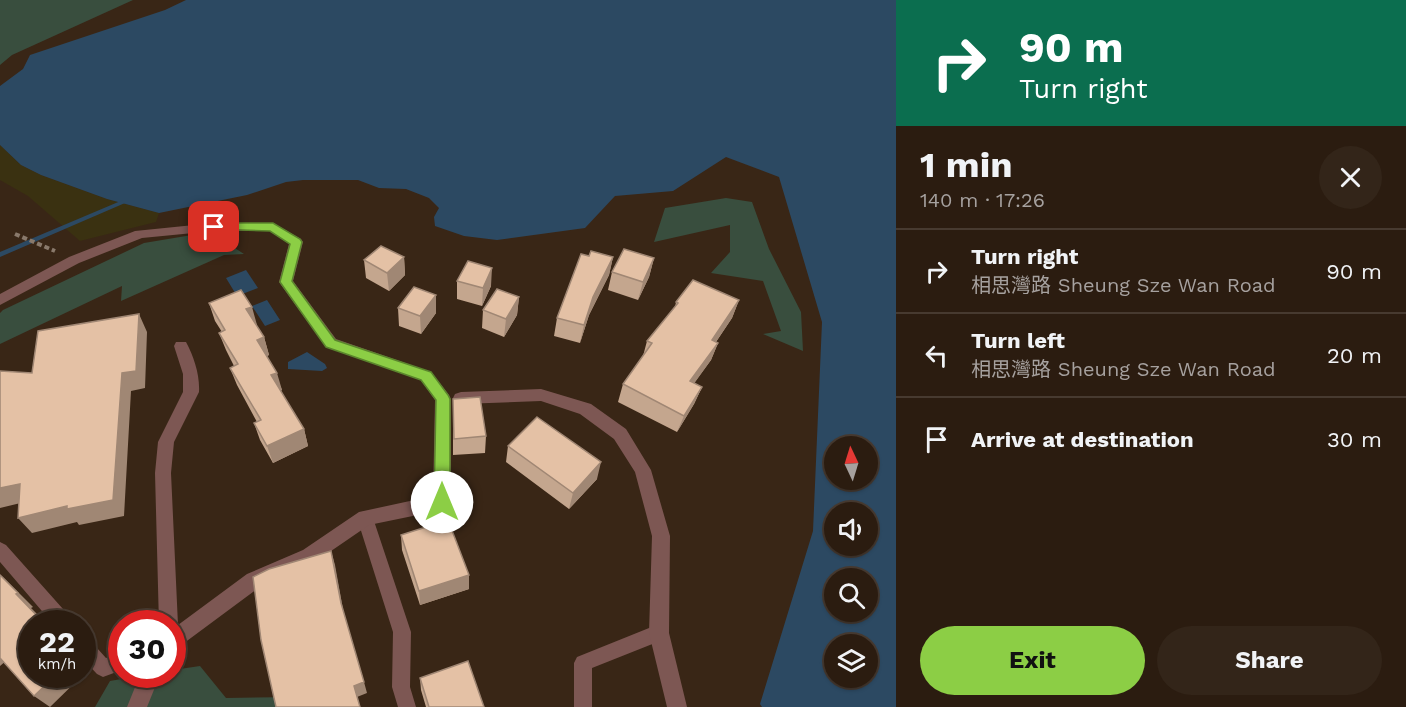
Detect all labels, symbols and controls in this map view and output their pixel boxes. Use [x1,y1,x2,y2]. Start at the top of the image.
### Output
text: 90 m [1019,23,1123,72]
icon: right [920,24,998,102]
text: Turn right [1019,73,1148,105]
text: 1 min [920,144,1012,186]
button: close [1319,146,1382,209]
text: 140 m · 17:26 [920,188,1045,212]
pin [188,201,239,252]
icon: arrive [197,210,230,243]
text: Turn right [971,244,1078,269]
icon: right [920,255,953,288]
text: 90 m [1326,259,1382,284]
text: 相思灣路 Sheung Sze Wan Road [971,273,1276,297]
text: Turn left [971,328,1065,353]
icon: left [920,339,953,372]
text: 20 m [1327,343,1382,368]
text: 相思灣路 Sheung Sze Wan Road [971,357,1276,381]
icon: arrive [920,423,953,456]
text: Arrive at destination [971,427,1194,452]
text: 30 m [1327,427,1382,452]
north arrow [824,436,878,490]
map controls [824,436,878,688]
position arrow [410,470,474,534]
button: sound [824,502,878,556]
button: search [824,568,878,622]
speed limit sign: 30 [108,610,186,688]
text: 22 [39,624,75,659]
button: Exit [920,626,1145,695]
button: Share [1157,626,1382,695]
button: layers [824,634,878,688]
text: km/h [38,655,76,673]

